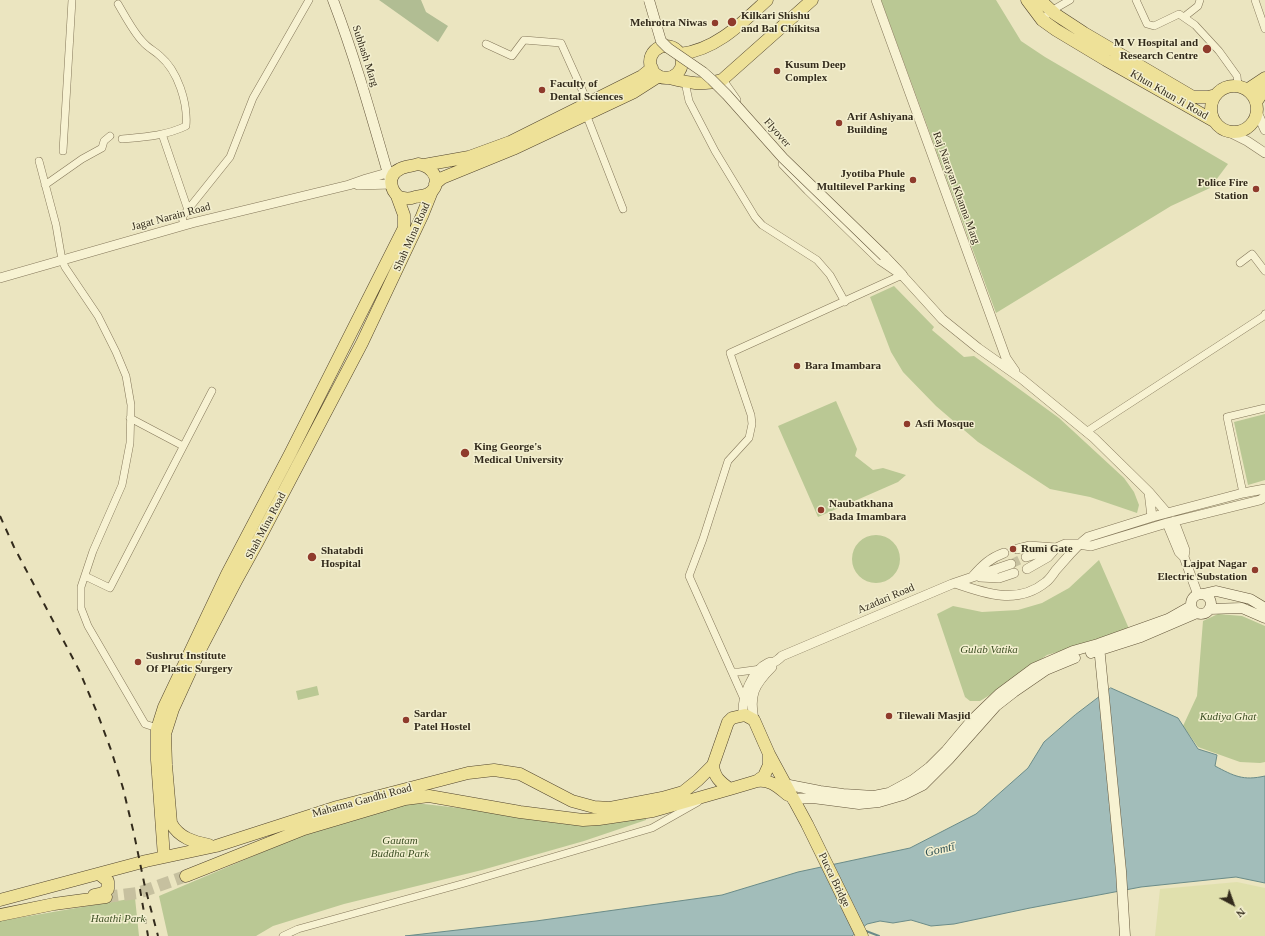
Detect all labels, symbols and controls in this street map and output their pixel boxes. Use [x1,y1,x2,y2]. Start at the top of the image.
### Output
place label: Kilkari Shishu and Bal Chikitsa [741,9,820,35]
place label: Mehrotra Niwas [630,16,707,30]
marker: Kilkari Shishu and Bal Chikitsa [726,16,738,28]
marker: Mehrotra Niwas [710,18,720,28]
street label: Subhash Marg [349,24,381,88]
place label: M V Hospital and Research Centre [1114,36,1198,62]
marker: M V Hospital and Research Centre [1201,43,1213,55]
place label: Kusum Deep Complex [785,58,846,84]
marker: Kusum Deep Complex [772,66,782,76]
street label: Khun Khun Ji Road [1128,67,1210,123]
place label: Faculty of Dental Sciences [550,77,623,103]
marker: Faculty of Dental Sciences [537,85,547,95]
place label: Arif Ashiyana Building [847,110,913,136]
street label: Flyover [761,116,793,150]
marker: Arif Ashiyana Building [834,118,844,128]
street label: Raj Narayan Khanna Marg [930,130,982,246]
place label: Jyotiba Phule Multilevel Parking [817,167,905,193]
marker: Jyotiba Phule Multilevel Parking [908,175,918,185]
place label: Police Fire Station [1198,176,1248,202]
marker: Police Fire Station [1251,184,1261,194]
street label: Jagat Narain Road [130,200,212,234]
street label: Shah Mina Road [391,201,433,273]
place label: Bara Imambara [805,359,881,373]
marker: Bara Imambara [792,361,802,371]
place label: Asfi Mosque [915,417,974,431]
marker: Asfi Mosque [902,419,912,429]
place label: King George's Medical University [474,440,564,466]
marker: King George's Medical University [459,447,471,459]
street label: Shah Mina Road [243,490,289,562]
place label: Naubatkhana Bada Imambara [829,497,906,523]
marker: Naubatkhana Bada Imambara [816,505,826,515]
place label: Rumi Gate [1021,542,1073,556]
place label: Shatabdi Hospital [321,544,363,570]
marker: Rumi Gate [1008,544,1018,554]
marker: Shatabdi Hospital [306,551,318,563]
place label: Lajpat Nagar Electric Substation [1157,557,1247,583]
marker: Lajpat Nagar Electric Substation [1250,565,1260,575]
street label: Azadari Road [855,581,917,617]
park label: Gulab Vatika [960,643,1018,657]
place label: Sushrut Institute Of Plastic Surgery [146,649,233,675]
marker: Sushrut Institute Of Plastic Surgery [133,657,143,667]
place label: Sardar Patel Hostel [414,707,471,733]
place label: Tilewali Masjid [897,709,970,723]
park label: Kudiya Ghat [1200,710,1256,724]
marker: Tilewali Masjid [884,711,894,721]
marker: Sardar Patel Hostel [401,715,411,725]
street label: Mahatma Gandhi Road [311,781,413,821]
park label: Gautam Buddha Park [371,834,429,860]
water label: Gomtī [924,840,956,860]
street label: Pucca Bridge [815,851,853,909]
north arrow [1213,884,1253,924]
text: N [1234,906,1248,920]
park label: Haathi Park [91,912,145,926]

